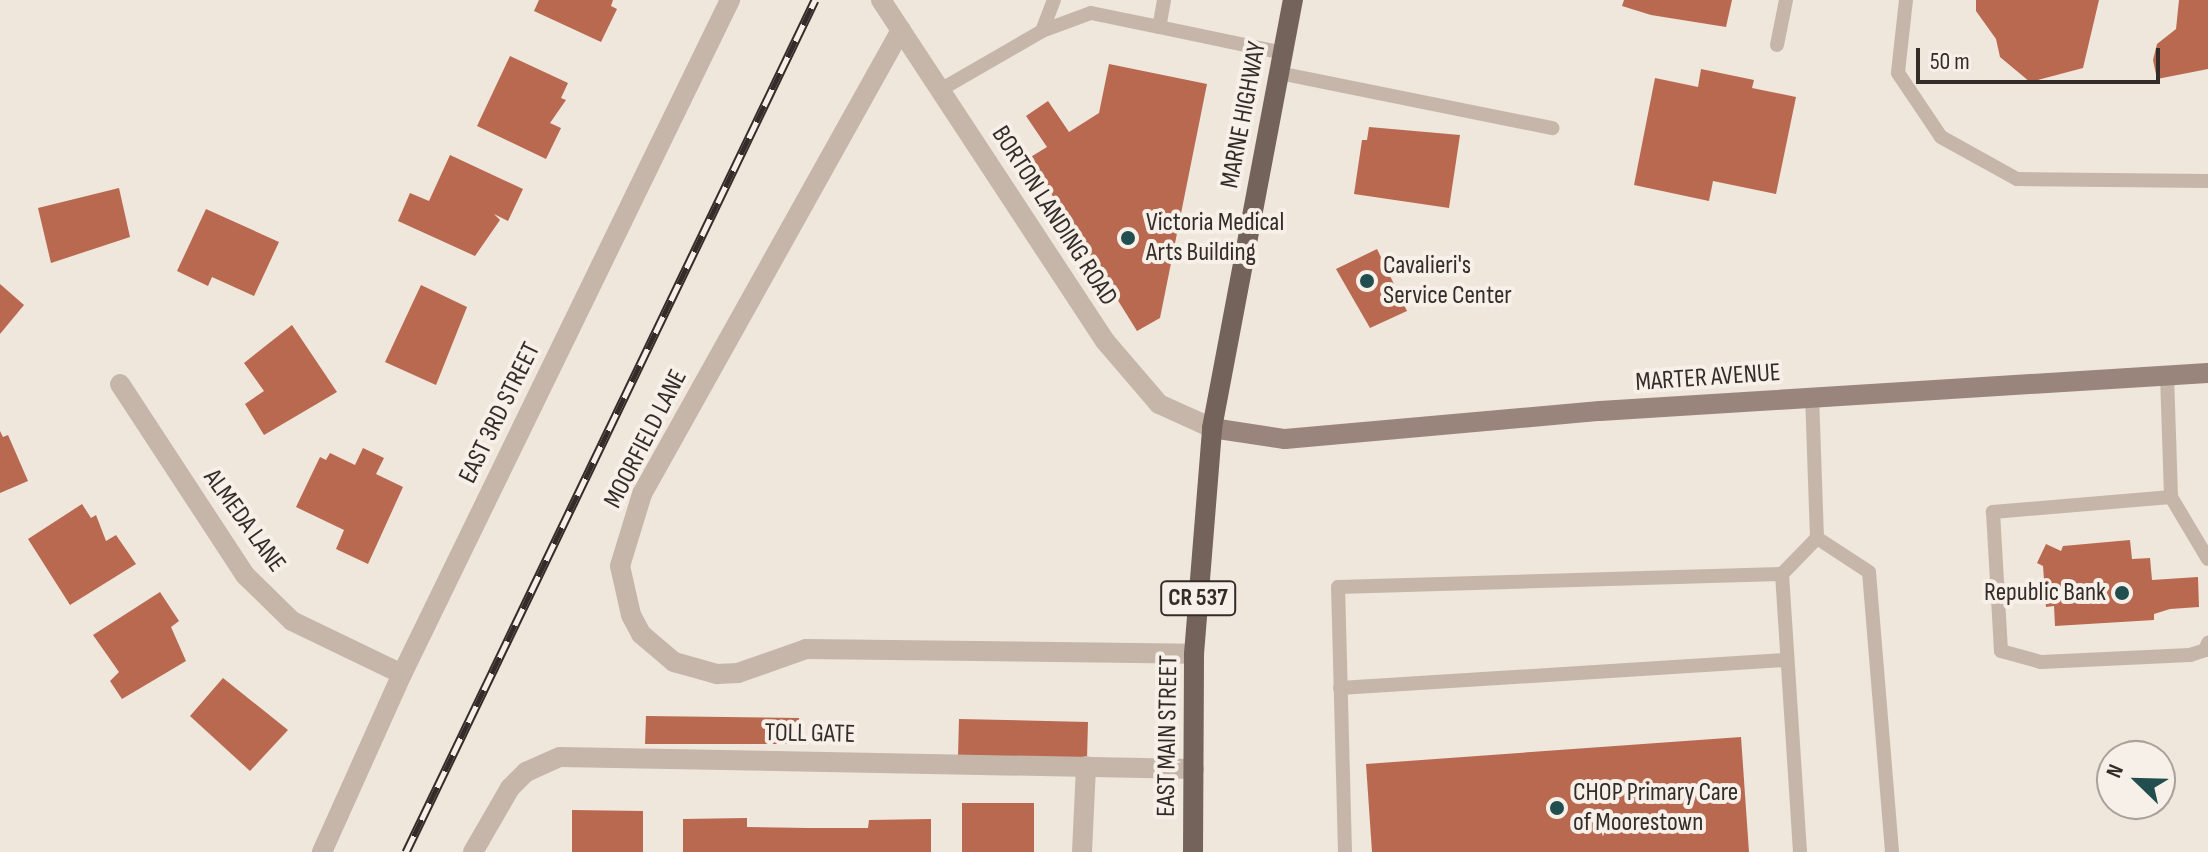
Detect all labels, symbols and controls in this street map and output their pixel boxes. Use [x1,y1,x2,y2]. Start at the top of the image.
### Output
scale bar [1920,32,2164,82]
street label: MARNE HIGHWAY [1215,39,1273,191]
text: 50 m [1930,47,1970,76]
street label: BORTON LANDING ROAD [984,120,1124,312]
place label: Victoria Medical Arts Building [1146,207,1284,268]
marker: Victoria Medical Arts Building [1117,227,1139,249]
place label: Cavalieri's Service Center [1383,250,1512,312]
marker: Cavalieri's Service Center [1358,272,1376,290]
street label: EAST 3RD STREET [453,338,547,488]
street label: MARTER AVENUE [1634,357,1782,399]
street label: MOORFIELD LANE [598,365,694,513]
street label: ALMEDA LANE [196,463,292,579]
place label: Republic Bank [1984,577,2106,609]
road number: CR 537 [1160,578,1236,618]
marker: Republic Bank [2113,584,2131,602]
street label: EAST MAIN STREET [1151,655,1185,817]
street label: TOLL GATE [764,718,856,750]
north arrow [2096,740,2176,820]
text: N [2101,761,2130,782]
place label: CHOP Primary Care of Moorestown [1573,777,1738,838]
marker: CHOP Primary Care of Moorestown [1548,799,1566,817]

